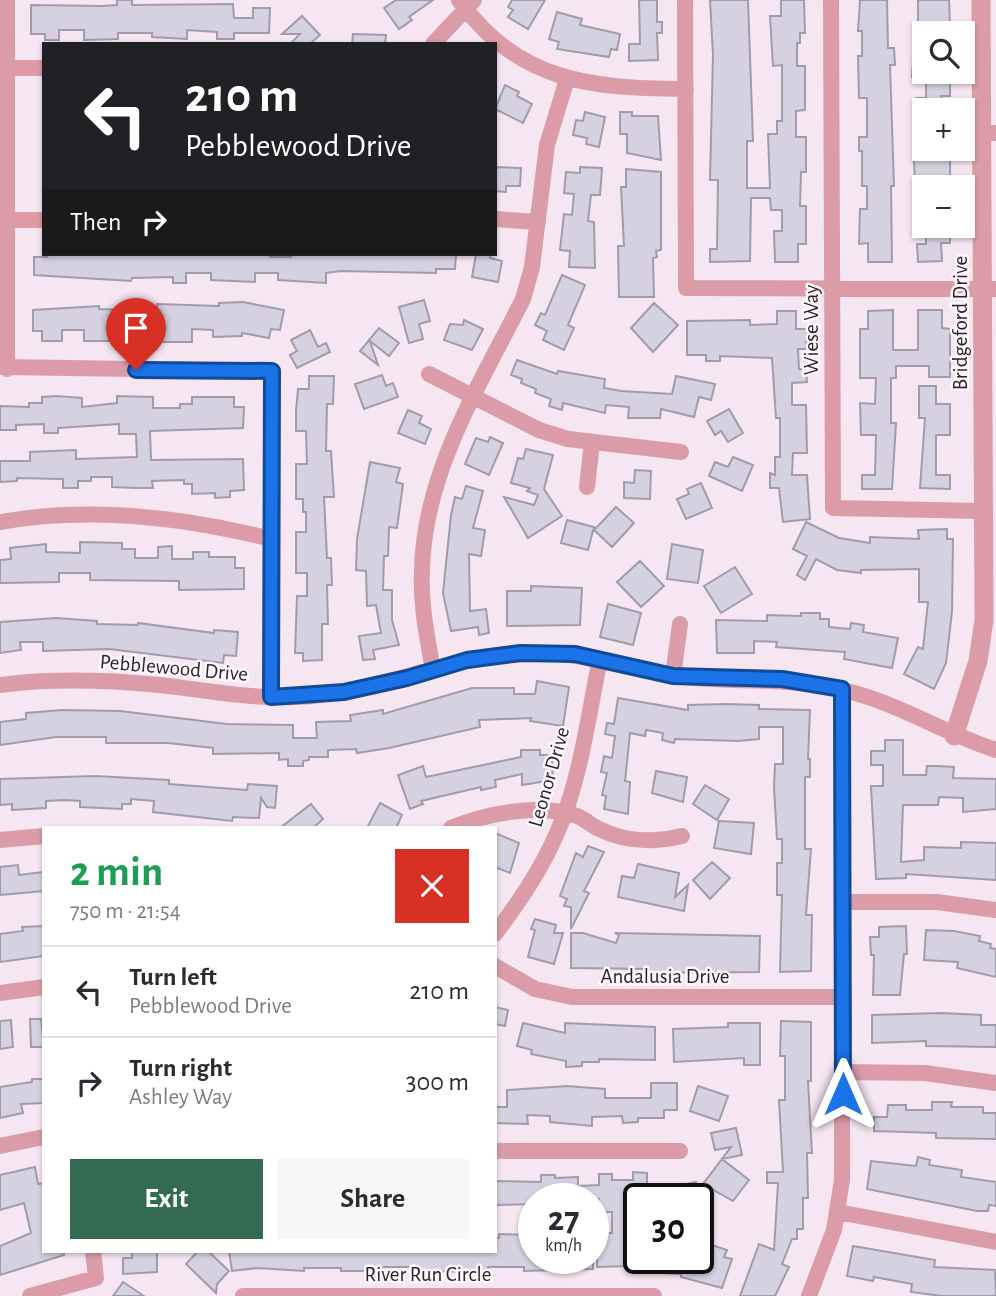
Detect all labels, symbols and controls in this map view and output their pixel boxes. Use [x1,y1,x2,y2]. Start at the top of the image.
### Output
map controls [912,21,975,238]
button: search [912,21,975,84]
icon: left [70,70,161,161]
text: 210 m [185,72,298,121]
button: + [912,98,975,161]
text: Pebblewood Drive [185,130,412,162]
button: − [912,175,975,238]
icon: right [135,203,173,241]
text: Then [70,209,121,235]
street label: Bridgeford Drive [950,256,971,390]
street label: Wiese Way [801,285,822,375]
pin [106,298,166,370]
icon: arrive [117,309,155,347]
street label: Pebblewood Drive [99,651,249,685]
street label: Leonor Drive [525,725,573,829]
button: close [395,849,469,923]
text: 2 min [70,851,163,893]
text: 750 m · 21:54 [70,900,181,923]
text: Turn left [129,964,217,990]
street label: Andalusia Drive [601,966,729,987]
icon: left [70,973,108,1011]
text: 210 m [409,978,469,1004]
text: Pebblewood Drive [129,995,292,1018]
text: Turn right [129,1055,232,1081]
position arrow [806,1057,880,1131]
icon: right [70,1064,108,1102]
text: 300 m [406,1069,469,1095]
text: Ashley Way [129,1086,232,1109]
button: Exit [70,1159,263,1239]
button: Share [277,1159,469,1239]
speed limit sign: 30 [623,1183,714,1274]
text: 27 [548,1202,579,1237]
text: km/h [545,1237,582,1255]
street label: River Run Circle [365,1264,492,1285]

